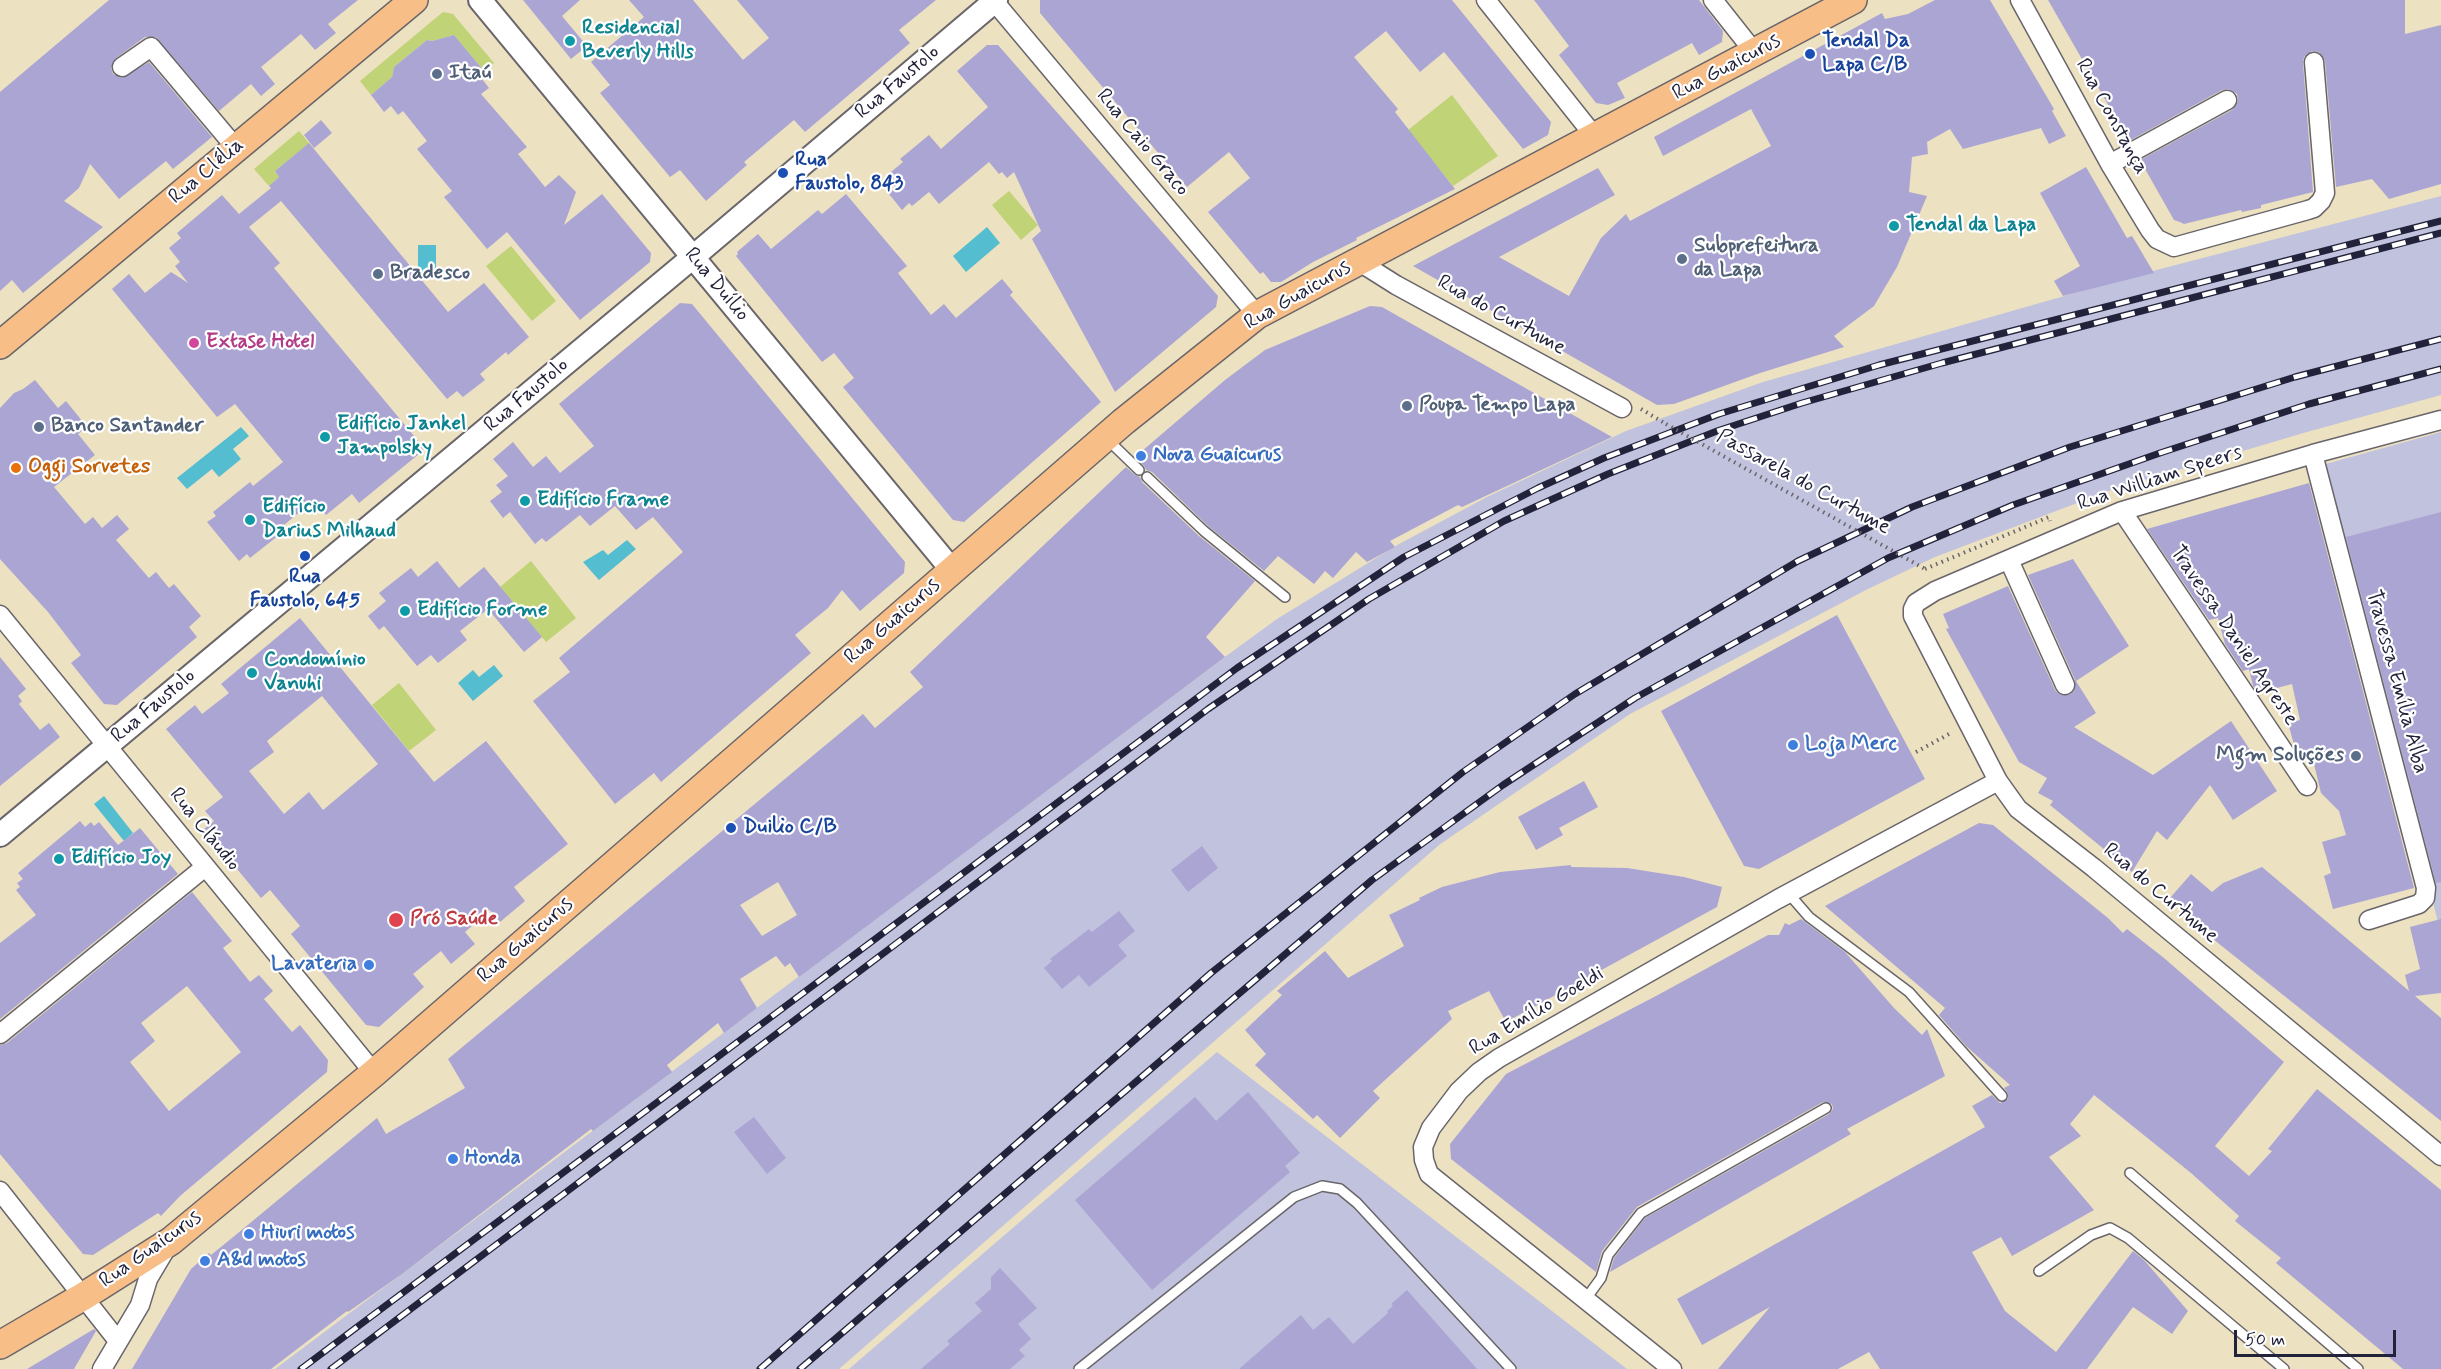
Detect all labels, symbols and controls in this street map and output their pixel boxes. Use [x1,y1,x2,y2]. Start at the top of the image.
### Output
place label: Residencial Beverly Hills [582,16,694,66]
street label: Rua Guaicurus [1669,29,1785,107]
place label: Tendal Da Lapa C/B [1822,29,1910,79]
marker: Residencial Beverly Hills [563,34,577,48]
street label: Rua Faustolo [851,40,945,126]
marker: Tendal Da Lapa C/B [1803,47,1817,61]
street label: Rua Constança [2069,55,2153,179]
place label: Itaú [449,61,491,87]
marker: Itaú [430,67,444,81]
street label: Rua Caio Graco [1090,84,1194,202]
street label: Rua Clélia [164,133,250,211]
place label: Rua Faustolo, 843 [795,148,903,198]
marker: Rua Faustolo, 843 [776,166,790,180]
place label: Tendal da Lapa [1906,213,2036,239]
marker: Tendal da Lapa [1887,219,1901,233]
place label: Subprefeitura da Lapa [1694,234,1819,284]
street label: Rua Duílio [678,243,754,327]
marker: Subprefeitura da Lapa [1675,252,1689,266]
street label: Rua Guaicurus [1240,255,1356,337]
place label: Bradesco [390,261,470,287]
marker: Bradesco [371,267,385,281]
street label: Rua do Curtume [1432,270,1570,362]
place label: Extase Hotel [206,330,314,356]
marker: Extase Hotel [187,336,201,350]
street label: Rua Faustolo [480,353,574,439]
place label: Poupa Tempo Lapa [1419,393,1576,419]
marker: Poupa Tempo Lapa [1400,399,1414,413]
place label: Edifício Jankel Jampolsky [337,412,466,462]
place label: Banco Santander [51,414,204,440]
marker: Banco Santander [32,420,46,434]
street label: Passarela do Curtume [1712,425,1894,541]
marker: Edifício Jankel Jampolsky [318,430,332,444]
street label: Rua William Speers [2074,440,2246,518]
place label: Nova Guaicurus [1153,443,1281,469]
marker: Nova Guaicurus [1134,449,1148,463]
place label: Oggi Sorvetes [28,455,150,481]
marker: Oggi Sorvetes [9,461,23,475]
place label: Edifício Frame [537,488,669,514]
marker: Edifício Frame [518,494,532,508]
place label: Edifício Darius Milhaud [262,495,396,545]
marker: Edifício Darius Milhaud [243,513,257,527]
street label: Travessa Daniel Agreste [2163,541,2303,731]
marker: Rua Faustolo, 645 [298,549,312,563]
place label: Rua Faustolo, 645 [250,565,360,615]
street label: Rua Guaicurus [840,573,946,671]
street label: Travessa Emília Alba [2359,587,2433,777]
place label: Edifício Forme [417,598,547,624]
marker: Edifício Forme [398,604,412,618]
place label: Condomínio Vanuhi [264,648,366,698]
street label: Rua Faustolo [107,664,201,750]
marker: Condomínio Vanuhi [245,666,259,680]
place label: Loja Merc [1805,732,1897,758]
marker: Loja Merc [1786,738,1800,752]
place label: Mgm Soluções [2216,743,2344,769]
marker: Mgm Soluções [2349,749,2363,763]
street label: Rua Cláudio [163,783,245,877]
place label: Duilio C/B [743,815,837,841]
marker: Duilio C/B [724,821,738,835]
street label: Rua do Curtume [2097,838,2223,950]
place label: Edifício Joy [71,846,171,872]
marker: Edifício Joy [52,852,66,866]
street label: Rua Guaicurus [473,892,579,990]
place label: Pró Saúde [410,907,498,933]
marker: Pró Saúde [387,911,405,929]
place label: Lavateria [271,952,357,978]
marker: Lavateria [362,958,376,972]
street label: Rua Emílio Goeldi [1465,962,1609,1062]
place label: Honda [465,1146,521,1172]
marker: Honda [446,1152,460,1166]
street label: Rua Guaicurus [95,1206,207,1294]
place label: Hiuri motos [261,1221,354,1247]
marker: Hiuri motos [242,1227,256,1241]
place label: A&d motos [217,1248,306,1274]
marker: A&d motos [198,1254,212,1268]
scale bar [2237,1318,2399,1356]
text: 50 m [2245,1328,2285,1352]

